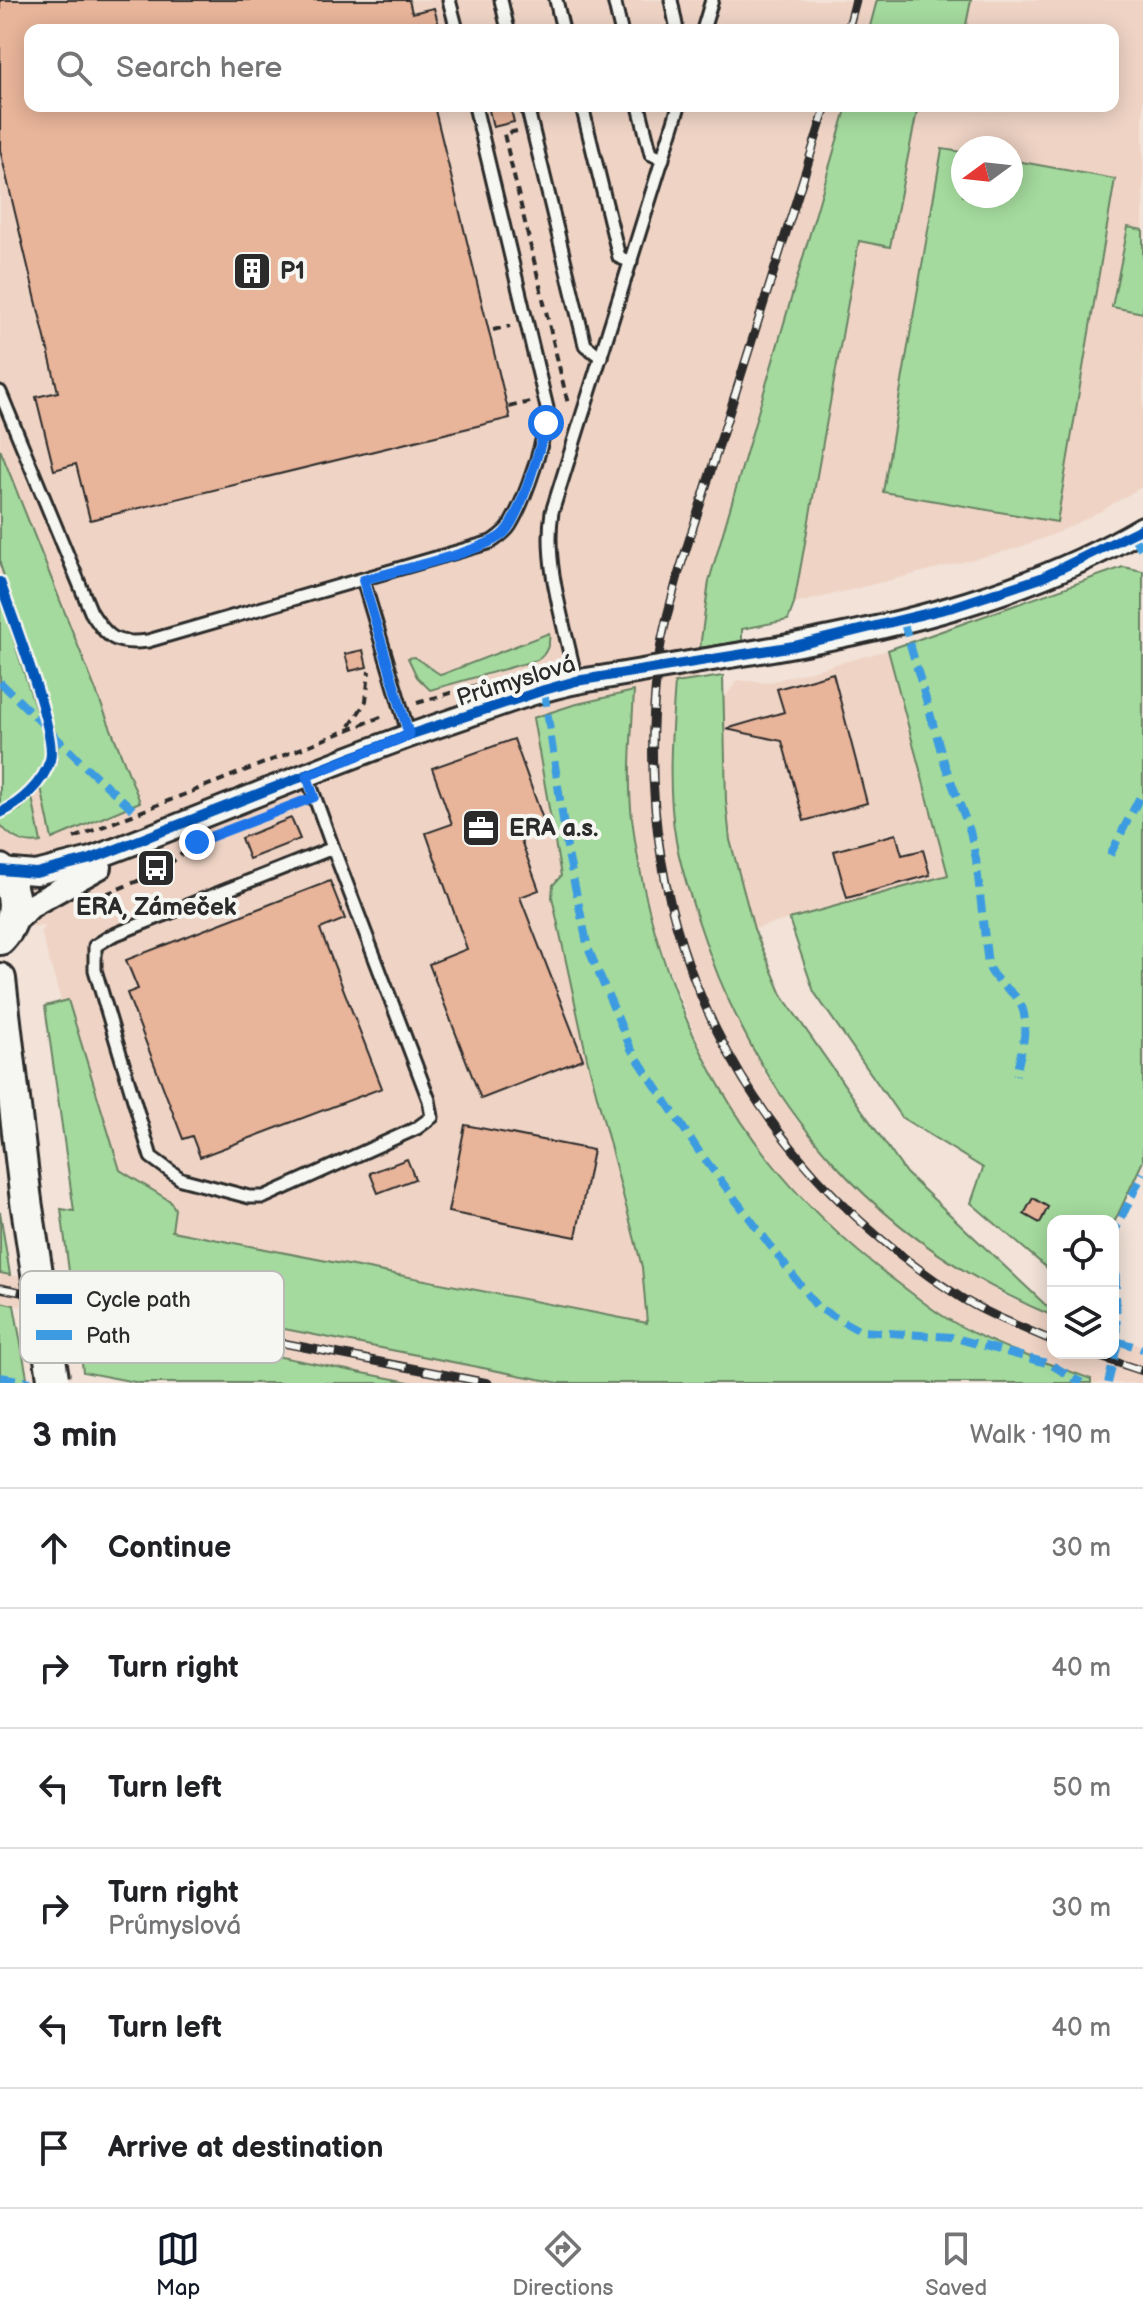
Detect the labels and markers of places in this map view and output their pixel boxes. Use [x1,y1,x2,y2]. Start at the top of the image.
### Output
building icon: P1 [231,250,273,292]
place label: P1 [280,257,305,286]
office icon: ERA a.s. [460,807,502,849]
place label: ERA a.s. [509,814,598,843]
bus stop icon: ERA, Zámeček [135,847,177,889]
place label: ERA, Zámeček [76,893,237,922]

